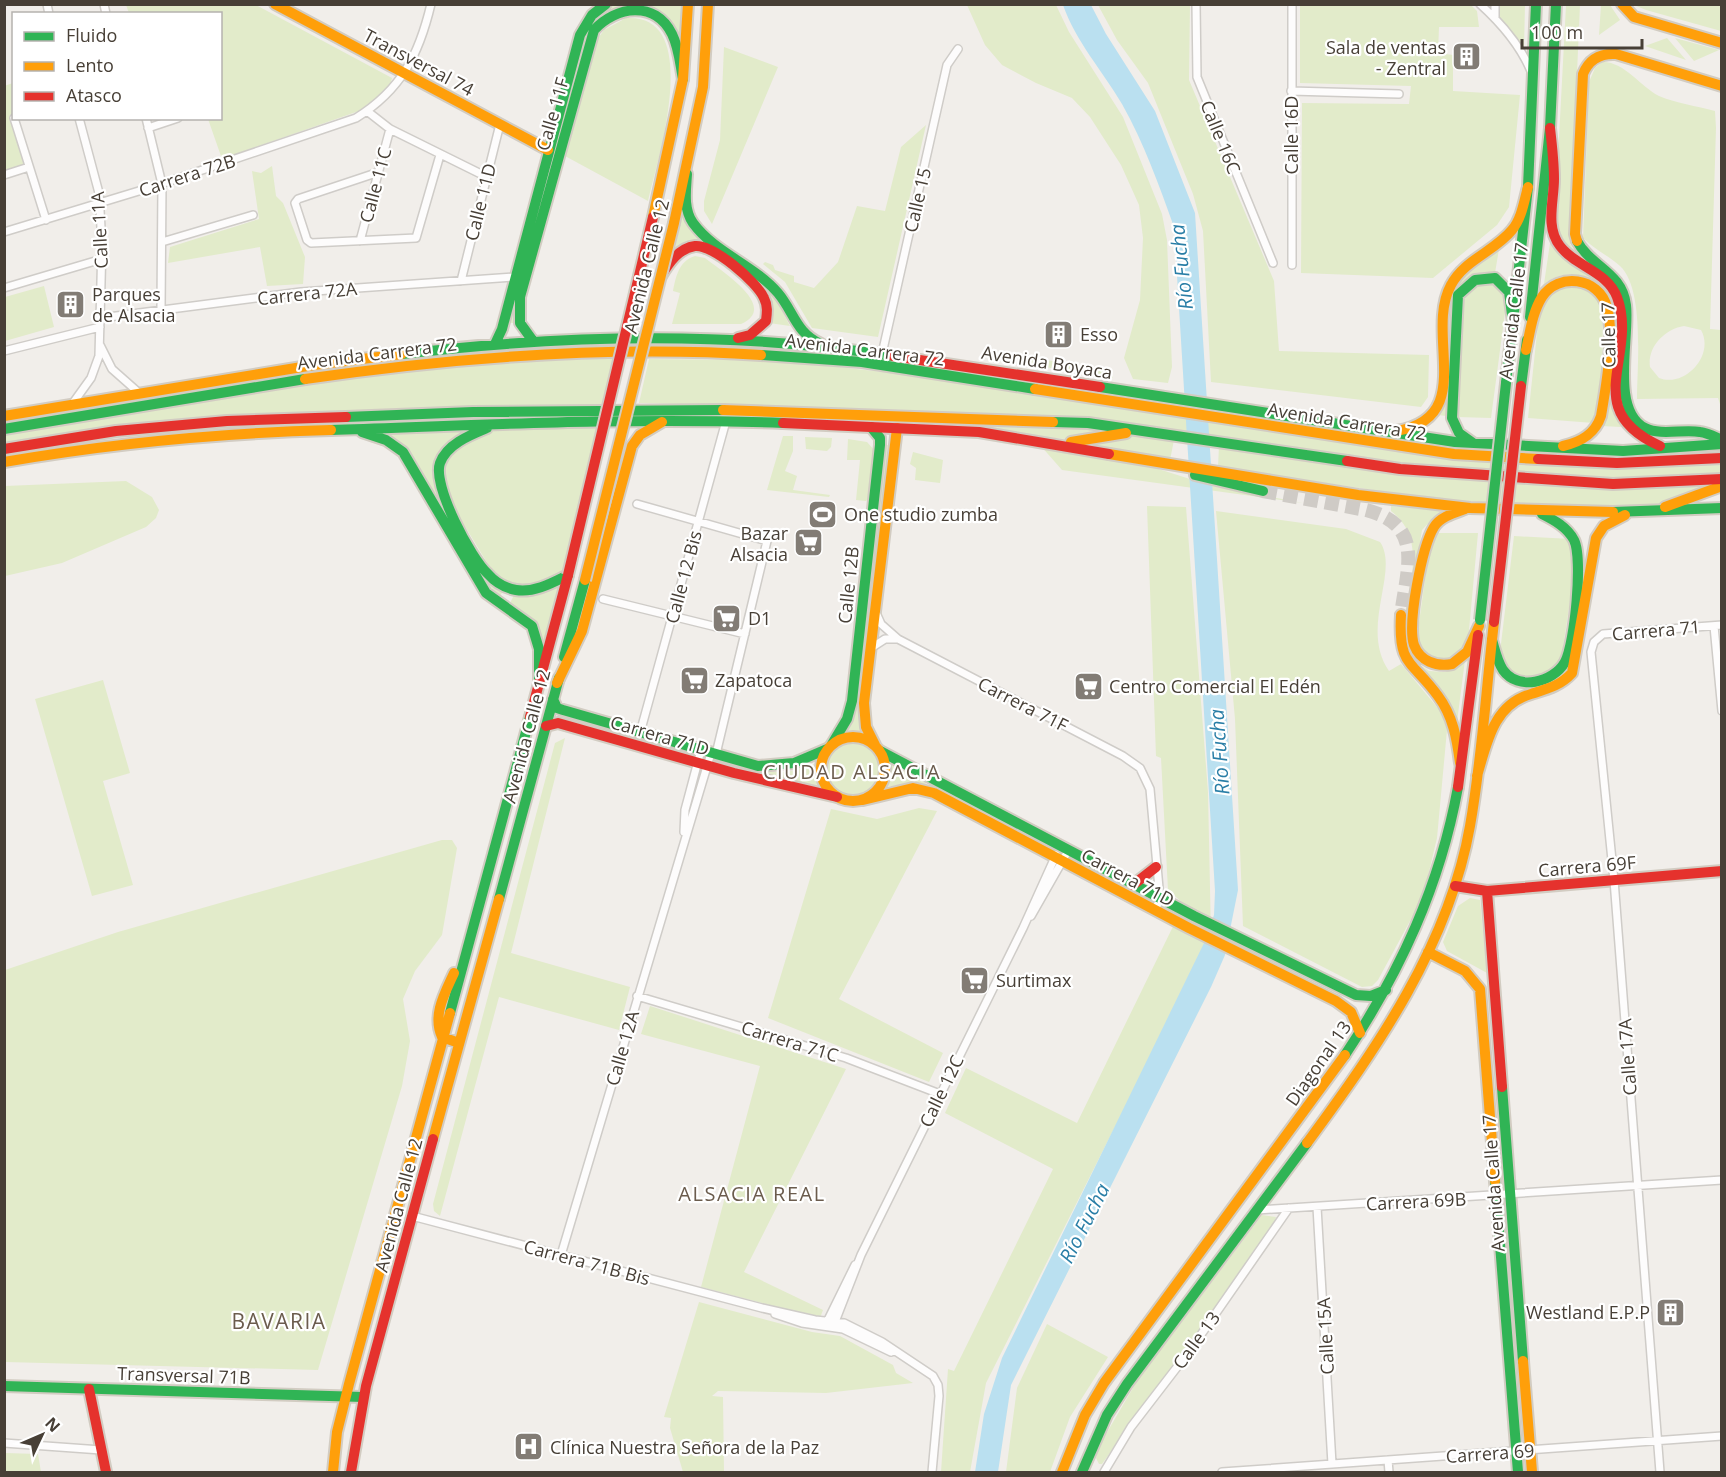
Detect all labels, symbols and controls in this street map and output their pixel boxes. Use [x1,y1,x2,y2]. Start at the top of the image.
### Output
legend [12,12,222,120]
scale bar [1522,12,1642,50]
text: 100 m [1531,20,1583,44]
text: Fluido [66,23,117,47]
street label: Transversal 74 [360,23,478,101]
place label: Sala de ventas - Zentral [1326,35,1446,80]
building icon: Sala de ventas - Zentral [1451,41,1483,73]
text: Lento [66,53,114,77]
street label: Calle 11F [530,75,574,153]
text: Atasco [66,83,122,107]
street label: Calle 16D [1279,96,1303,174]
street label: Calle 16C [1195,97,1247,177]
street label: Calle 11C [353,145,397,225]
street label: Carrera 72B [136,148,238,202]
street label: Calle 11D [459,161,501,243]
street label: Calle 15 [898,165,936,235]
street label: Calle 11A [85,190,113,269]
street label: Avenida Calle 12 [618,196,674,336]
water label: Río Fucha [1163,223,1199,311]
street label: Avenida Calle 17 [1493,241,1533,381]
street label: Carrera 72A [256,276,359,310]
place label: Parques de Alsacia [92,282,175,327]
building icon: Parques de Alsacia [55,288,87,320]
street label: Calle 17 [1595,302,1621,368]
building icon: Esso [1043,318,1075,350]
place label: Esso [1080,322,1118,346]
street label: Avenida Carrera 72 [784,327,946,371]
street label: Avenida Carrera 72 [296,331,458,375]
street label: Avenida Boyaca [980,340,1114,384]
street label: Avenida Carrera 72 [1266,397,1428,445]
sports icon: One studio zumba [807,498,839,530]
place label: One studio zumba [844,502,998,526]
place label: Bazar Alsacia [730,521,789,566]
supermarket icon: Bazar Alsacia [793,527,825,559]
street label: Calle 12 Bis [659,528,707,626]
street label: Calle 12B [832,545,864,625]
supermarket icon: D1 [711,602,743,634]
place label: D1 [748,606,771,630]
street label: Carrera 71 [1611,614,1701,646]
supermarket icon: Zapatoca [678,664,710,696]
street label: Avenida Calle 12 [497,666,555,806]
place label: Zapatoca [715,668,792,692]
supermarket icon: Centro Comercial El Edén [1072,670,1104,702]
street label: Carrera 71F [974,671,1072,737]
place label: Centro Comercial El Edén [1109,674,1321,698]
water label: Río Fucha [1203,708,1235,796]
street label: Carrera 71D [608,709,712,761]
district label: CIUDAD ALSACIA [763,758,941,785]
street label: Carrera 71D [1077,842,1179,912]
street label: Carrera 69F [1537,850,1637,882]
supermarket icon: Surtimax [959,964,991,996]
place label: Surtimax [996,968,1072,992]
street label: Calle 12A [600,1007,644,1088]
street label: Carrera 71C [739,1015,841,1067]
street label: Diagonal 13 [1280,1016,1356,1110]
street label: Calle 17A [1612,1017,1642,1096]
street label: Calle 12C [913,1051,969,1131]
street label: Avenida Calle 17 [1476,1114,1510,1252]
street label: Avenida Calle 12 [369,1135,427,1275]
water label: Río Fucha [1052,1179,1116,1267]
district label: ALSACIA REAL [678,1180,826,1207]
street label: Carrera 69B [1365,1186,1467,1216]
street label: Carrera 71B Bis [521,1234,653,1290]
street label: Calle 15A [1311,1296,1339,1375]
building icon: Westland E.P.P [1655,1296,1687,1328]
place label: Westland E.P.P [1526,1300,1650,1324]
street label: Calle 13 [1167,1306,1225,1374]
district label: BAVARIA [231,1307,327,1335]
street label: Transversal 71B [117,1361,251,1389]
north arrow [12,1405,72,1465]
text: N [40,1412,65,1437]
hospital icon: Clínica Nuestra Señora de la Paz [513,1431,545,1463]
place label: Clínica Nuestra Señora de la Paz [550,1435,819,1459]
street label: Carrera 69 [1445,1438,1535,1468]

